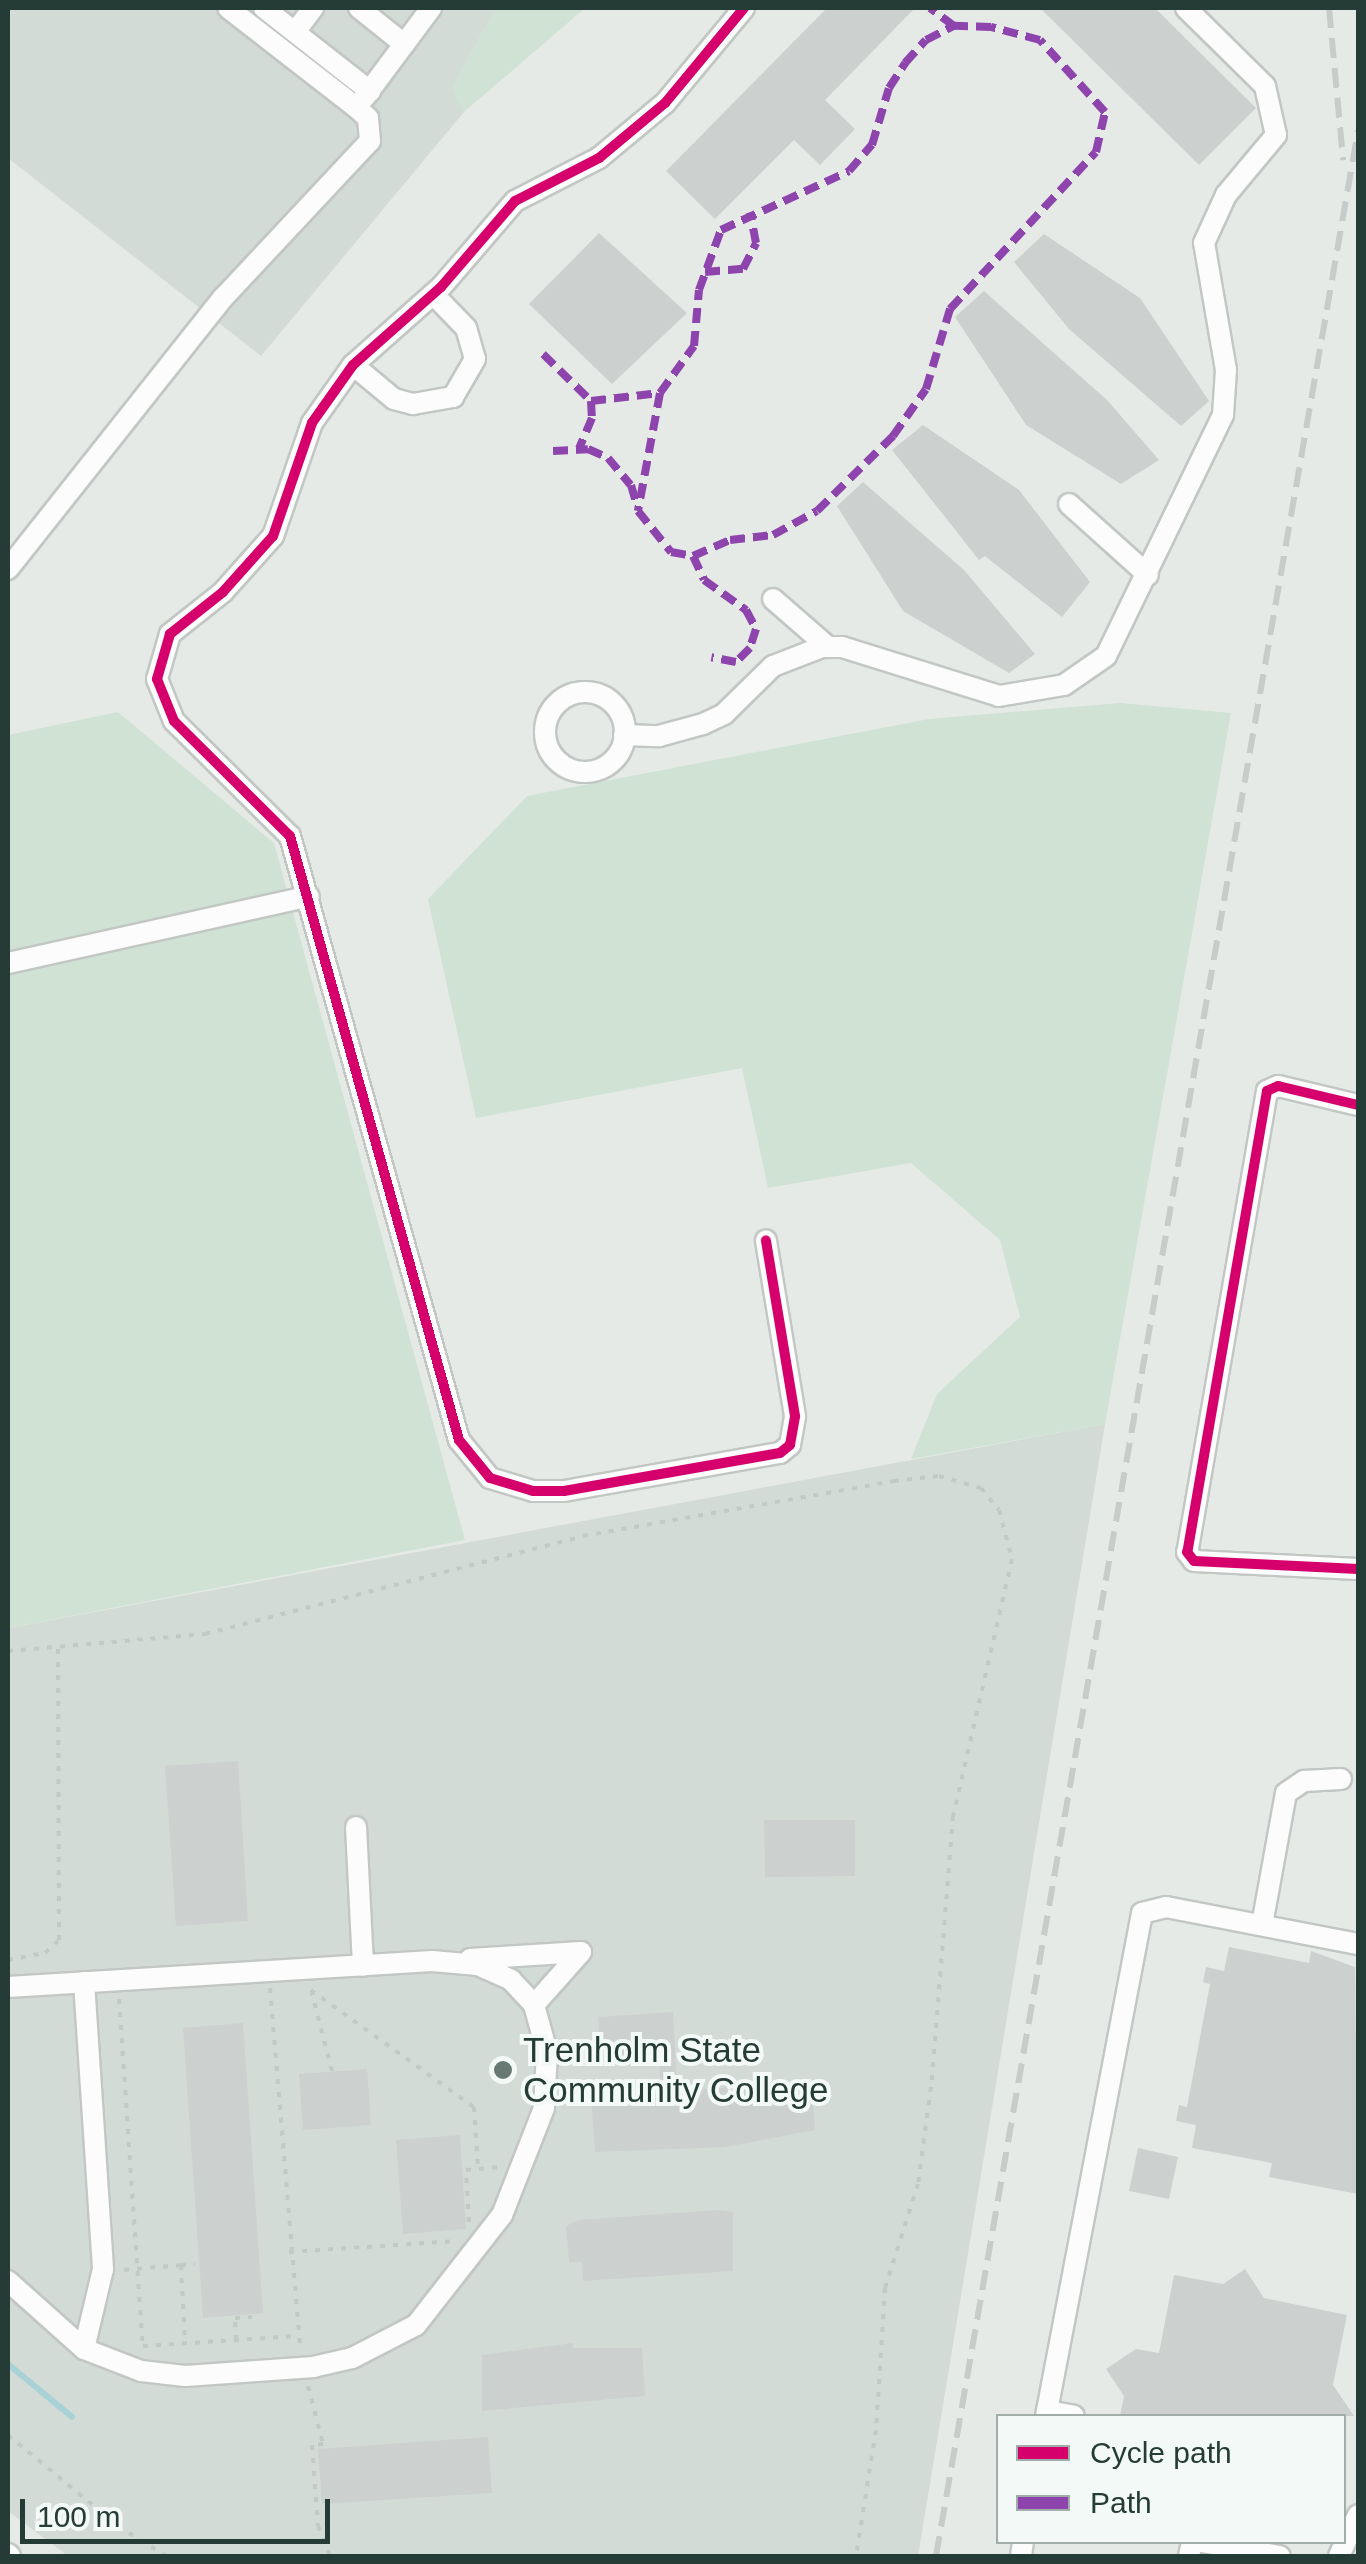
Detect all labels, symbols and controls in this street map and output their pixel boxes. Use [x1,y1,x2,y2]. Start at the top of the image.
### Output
place label: Trenholm State Community College [523,2029,828,2111]
marker: Trenholm State Community College [492,2059,514,2081]
legend [996,2414,1346,2544]
text: Cycle path [1090,2436,1232,2469]
scale bar [25,2479,335,2541]
text: Path [1090,2486,1152,2519]
text: 100 m [37,2500,120,2533]

